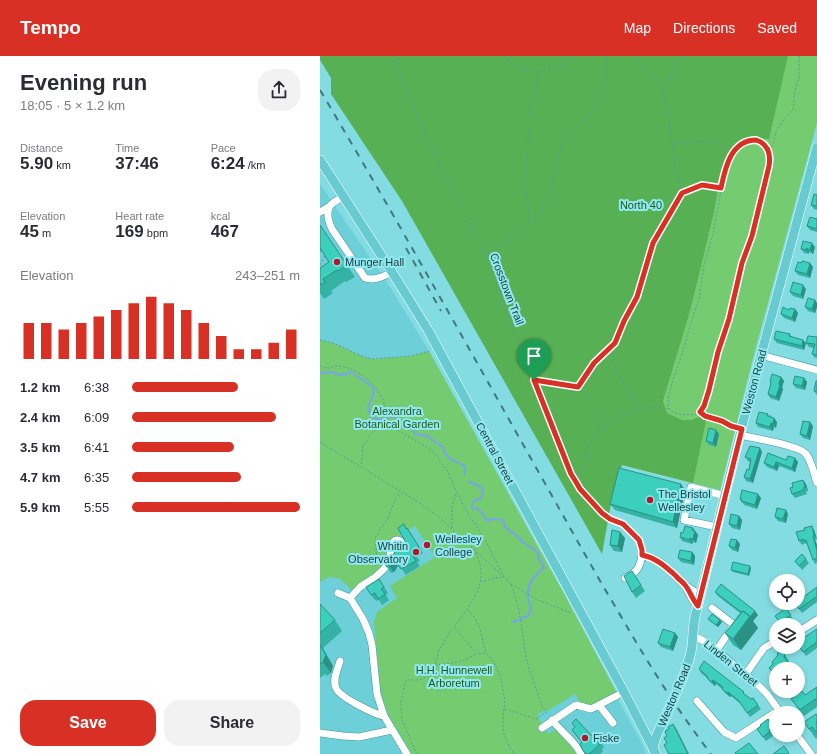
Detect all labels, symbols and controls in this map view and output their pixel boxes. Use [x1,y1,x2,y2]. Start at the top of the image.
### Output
text: Tempo [20,17,81,38]
text: Map [624,20,651,36]
text: Directions [673,20,735,36]
text: Saved [757,20,797,36]
button: share [258,69,300,111]
text: Evening run [20,70,147,95]
text: 18:05 · 5 × 1.2 km [20,98,125,113]
text: Distance [20,142,63,154]
text: Time [115,142,139,154]
text: Pace [211,142,236,154]
text: 5.90 [20,154,53,173]
text: 37:46 [115,154,159,173]
text: 6:24 [211,154,245,173]
text: km [53,159,71,171]
text: /km [245,159,265,171]
park label: North 40 [620,199,662,211]
text: Elevation [20,210,65,222]
text: Heart rate [115,210,164,222]
text: kcal [211,210,230,222]
text: 45 [20,222,39,241]
text: 169 [115,222,144,241]
text: 467 [211,222,239,241]
text: m [39,227,51,239]
text: bpm [144,227,168,239]
street label: Crosstown Trail [488,251,526,327]
place label: Munger Hall [345,256,404,268]
marker: Munger Hall [332,257,342,267]
text: Elevation [20,268,73,283]
text: 243–251 m [235,268,300,283]
pin [517,339,551,380]
icon: arrive [523,345,545,367]
street label: Weston Road [740,348,768,416]
text: 1.2 km [20,380,60,395]
text: 6:38 [84,380,109,395]
park label: Alexandra Botanical Garden [355,405,440,430]
text: 2.4 km [20,410,60,425]
text: 6:09 [84,410,109,425]
street label: Central Street [474,420,516,486]
text: 3.5 km [20,440,60,455]
text: 6:41 [84,440,109,455]
text: 4.7 km [20,470,60,485]
text: 6:35 [84,470,109,485]
place label: The Bristol Wellesley [658,488,711,513]
marker: The Bristol Wellesley [645,495,655,505]
text: 5.9 km [20,500,60,515]
text: 5:55 [84,500,109,515]
place label: Wellesley College [435,533,482,558]
place label: Whitin Observatory [348,540,408,565]
marker: Wellesley College [422,540,432,550]
marker: Whitin Observatory [411,547,421,557]
map controls [769,574,805,742]
button: locate [769,574,805,610]
button: layers [769,618,805,654]
street label: Linden Street [702,638,760,688]
street label: Weston Road [655,662,693,728]
button: + [769,662,805,698]
park label: H.H. Hunnewell Arboretum [416,664,492,689]
button: Save [20,700,156,746]
button: Share [164,700,300,746]
button: − [769,706,805,742]
place label: Fiske [593,732,619,744]
marker: Fiske [580,733,590,743]

